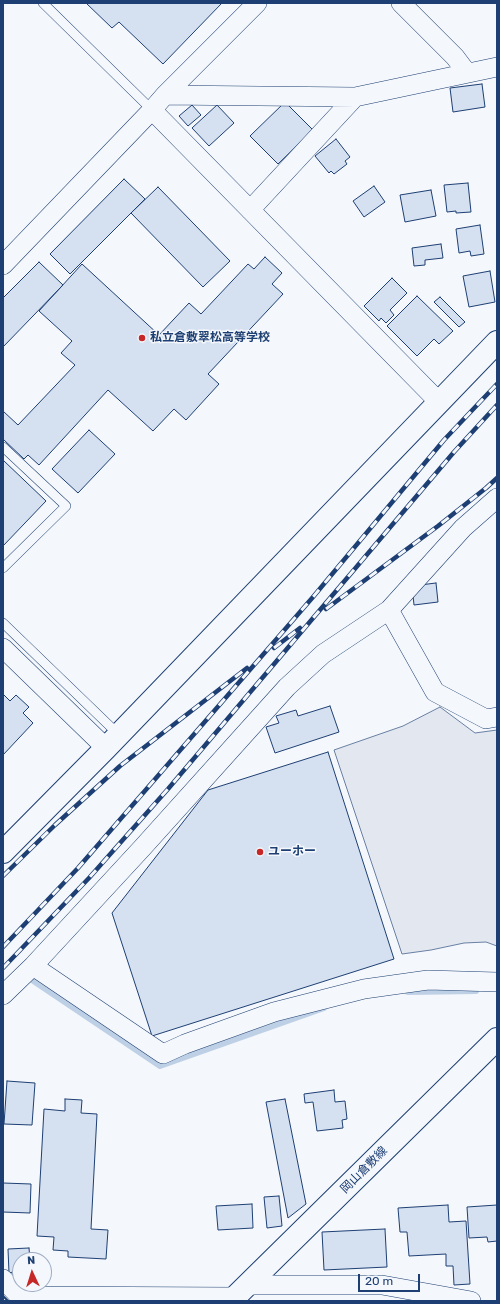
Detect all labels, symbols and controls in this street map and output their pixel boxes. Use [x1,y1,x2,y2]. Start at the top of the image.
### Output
place label: 私立倉敷翠松高等学校 [150,331,270,345]
marker: 私立倉敷翠松高等学校 [137,333,147,343]
place label: ユーホー [268,845,316,859]
marker: ユーホー [255,847,265,857]
street label: 岡山倉敷線 [338,1144,390,1196]
north arrow [12,1252,52,1292]
text: N [27,1254,36,1267]
scale bar [360,1266,422,1292]
text: 20 m [365,1274,393,1288]

